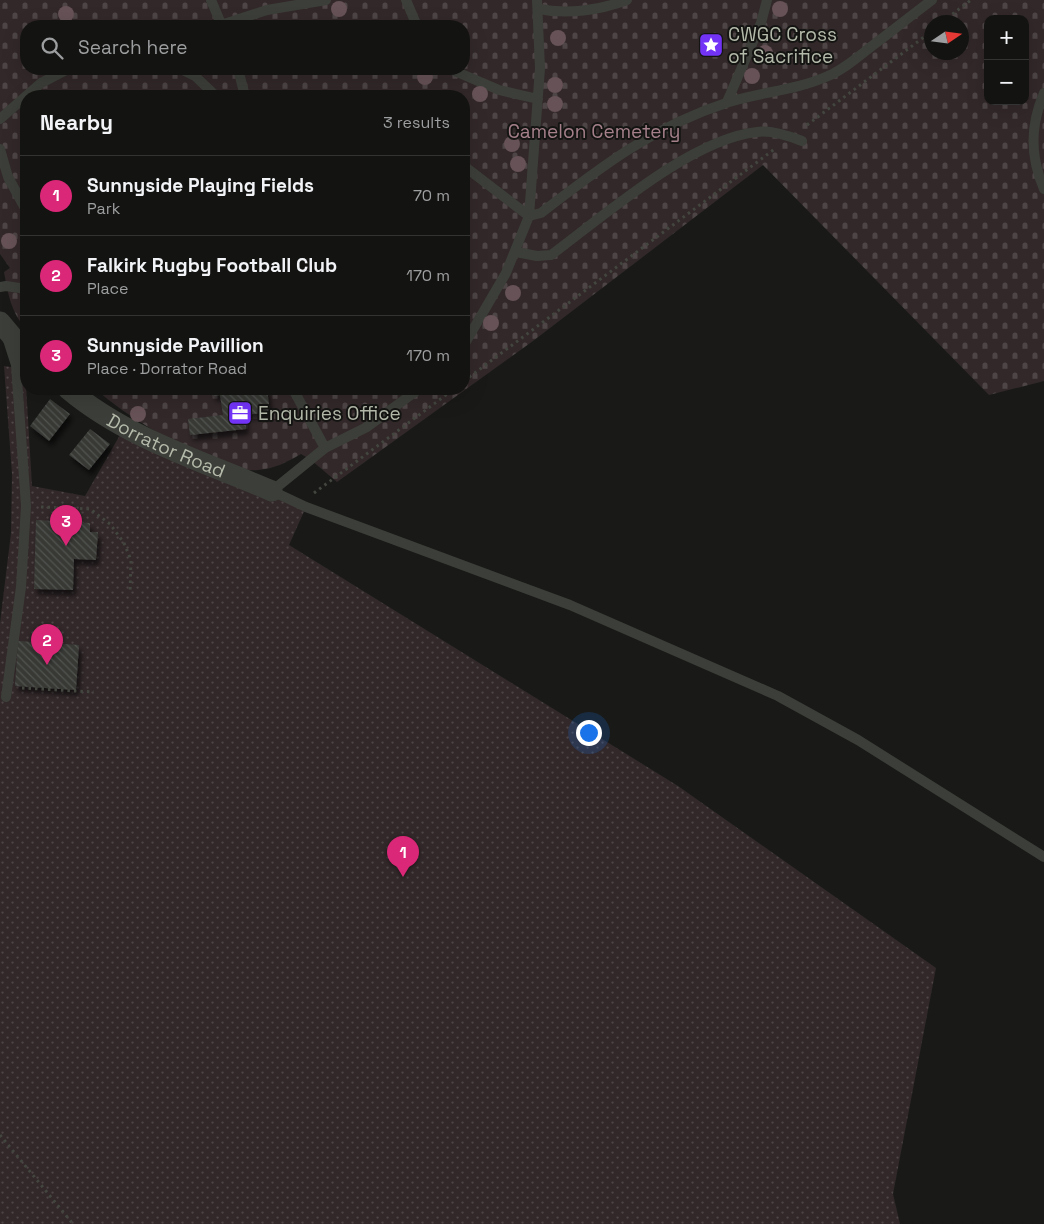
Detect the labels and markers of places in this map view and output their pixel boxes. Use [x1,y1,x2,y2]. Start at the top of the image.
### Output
place label: CWGC Cross of Sacrifice [728,22,837,69]
place icon: CWGC Cross of Sacrifice [698,32,724,58]
office icon: Enquiries Office [227,400,253,426]
place label: Enquiries Office [258,401,401,426]
pin: 3 [50,505,82,546]
pin: 2 [31,624,63,665]
pin: 1 [387,836,419,877]

